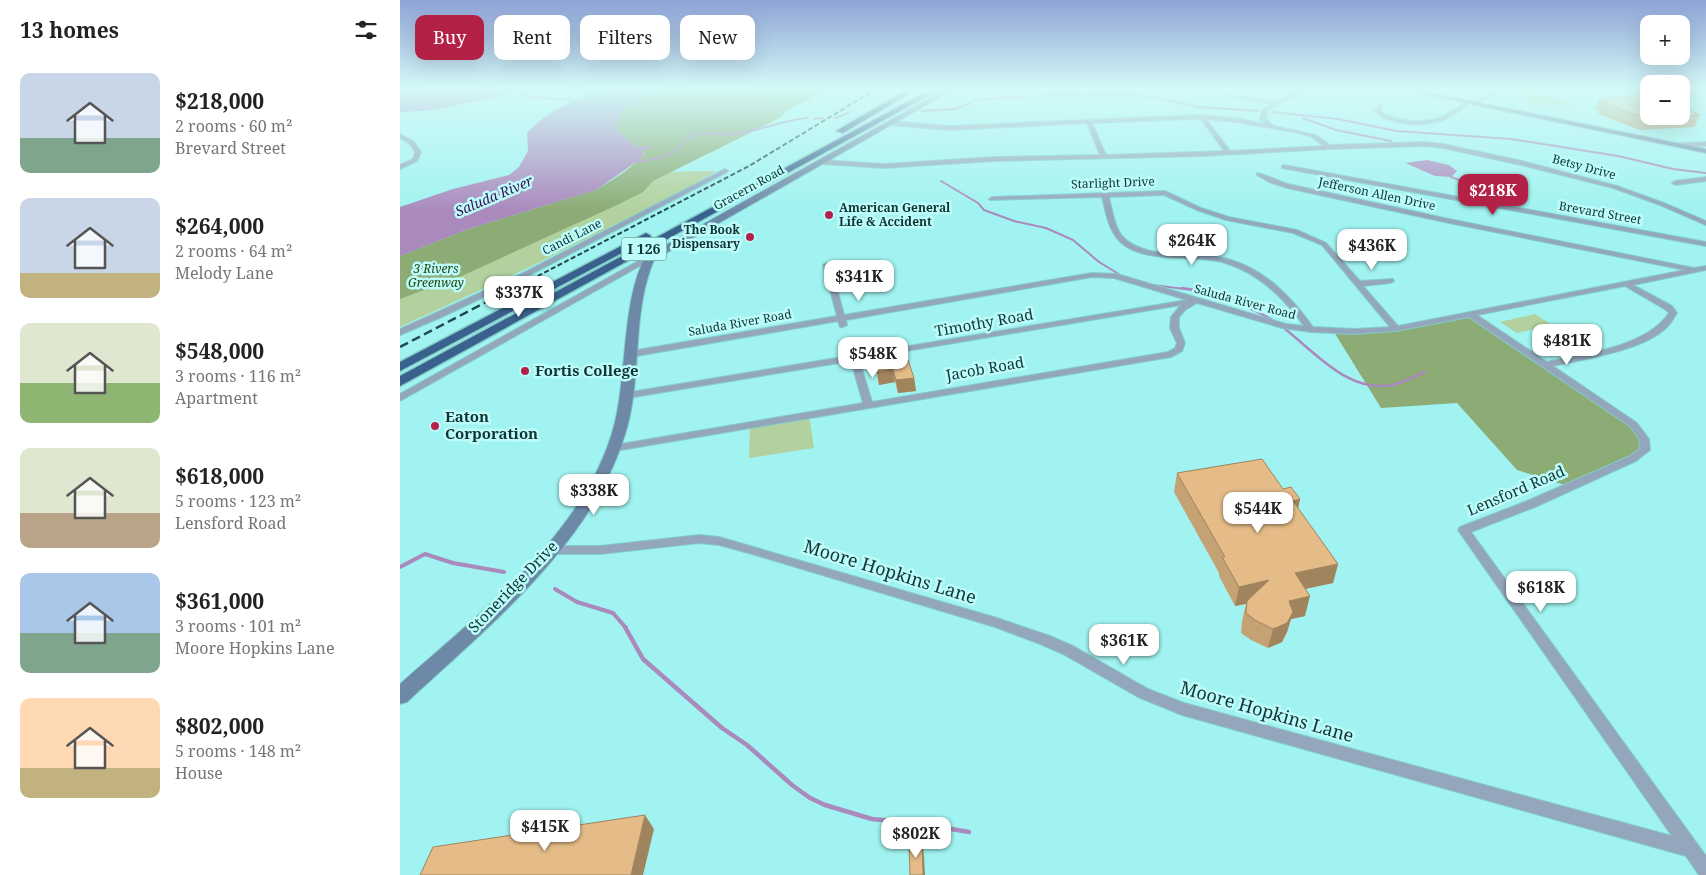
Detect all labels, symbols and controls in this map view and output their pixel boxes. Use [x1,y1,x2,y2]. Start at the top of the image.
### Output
chip: Buy [415,15,484,60]
chip: Rent [494,15,570,60]
chip: Filters [580,15,670,60]
chip: New [680,15,755,60]
map controls [1640,15,1690,125]
button: + [1640,15,1690,65]
text: 13 homes [20,16,119,44]
icon: filters [352,16,380,44]
button: − [1640,75,1690,125]
text: $218,000 [175,87,264,115]
icon: home [60,93,120,153]
text: 2 rooms · 60 m² [175,115,292,137]
text: Brevard Street [175,137,286,159]
street label: Betsy Drive [1550,150,1618,183]
street label: Gracern Road [710,161,788,214]
water label: Saluda River [452,170,536,220]
street label: Starlight Drive [1071,173,1155,192]
street label: Jefferson Allen Drive [1316,173,1437,214]
pin: $218K [1458,174,1528,216]
text: $218K [1469,179,1517,201]
street label: Brevard Street [1558,197,1643,228]
place label: American General Life & Accident [839,199,951,230]
marker: American General Life & Accident [823,209,835,221]
text: $264,000 [175,212,264,240]
street label: Candi Lane [539,214,604,259]
icon: home [60,218,120,278]
place label: The Book Dispensary [672,221,740,252]
pin: $264K [1157,224,1227,266]
pin: $436K [1337,228,1407,271]
text: $264K [1168,229,1216,251]
marker: The Book Dispensary [744,231,756,243]
text: $436K [1348,234,1396,256]
road number: I 126 [622,238,666,260]
text: 2 rooms · 64 m² [175,240,292,262]
park label: 3 Rivers Greenway [408,260,464,291]
pin: $341K [824,260,894,302]
text: Melody Lane [175,262,274,284]
text: $341K [835,265,883,287]
pin: $337K [484,276,554,318]
street label: Saluda River Road [1192,280,1298,323]
text: $337K [495,281,543,303]
street label: Timothy Road [933,303,1035,341]
street label: Saluda River Road [687,305,794,340]
pin: $481K [1532,324,1602,366]
text: $481K [1543,329,1591,351]
pin: $548K [838,336,908,379]
text: $548,000 [175,337,264,365]
text: $548K [849,342,897,364]
icon: home [60,343,120,403]
street label: Jacob Road [943,351,1026,385]
place label: Fortis College [535,360,639,380]
text: 3 rooms · 116 m² [175,365,301,387]
marker: Fortis College [519,365,531,377]
text: Apartment [175,387,258,409]
place label: Eaton Corporation [445,406,538,443]
marker: Eaton Corporation [429,420,441,432]
street label: Lensford Road [1464,460,1568,520]
text: $618,000 [175,462,264,490]
icon: home [60,468,120,528]
pin: $338K [559,474,629,516]
text: $338K [570,479,618,501]
text: 5 rooms · 123 m² [175,490,301,512]
pin: $544K [1223,492,1293,534]
text: $544K [1234,497,1282,519]
text: Lensford Road [175,512,286,534]
street label: Moore Hopkins Lane [801,533,980,609]
street label: Stoneridge Drive [463,536,561,637]
pin: $618K [1506,570,1576,613]
text: $618K [1517,576,1565,598]
text: $361,000 [175,587,264,615]
icon: home [60,593,120,653]
text: 3 rooms · 101 m² [175,615,301,637]
pin: $361K [1089,624,1159,666]
text: $361K [1100,629,1148,651]
text: Moore Hopkins Lane [175,637,335,659]
street label: Moore Hopkins Lane [1178,675,1357,747]
text: $802,000 [175,712,264,740]
icon: home [60,718,120,778]
text: 5 rooms · 148 m² [175,740,301,762]
text: House [175,762,223,784]
pin: $415K [510,810,580,852]
text: $415K [521,815,569,837]
pin: $802K [881,816,951,859]
text: $802K [892,822,940,844]

